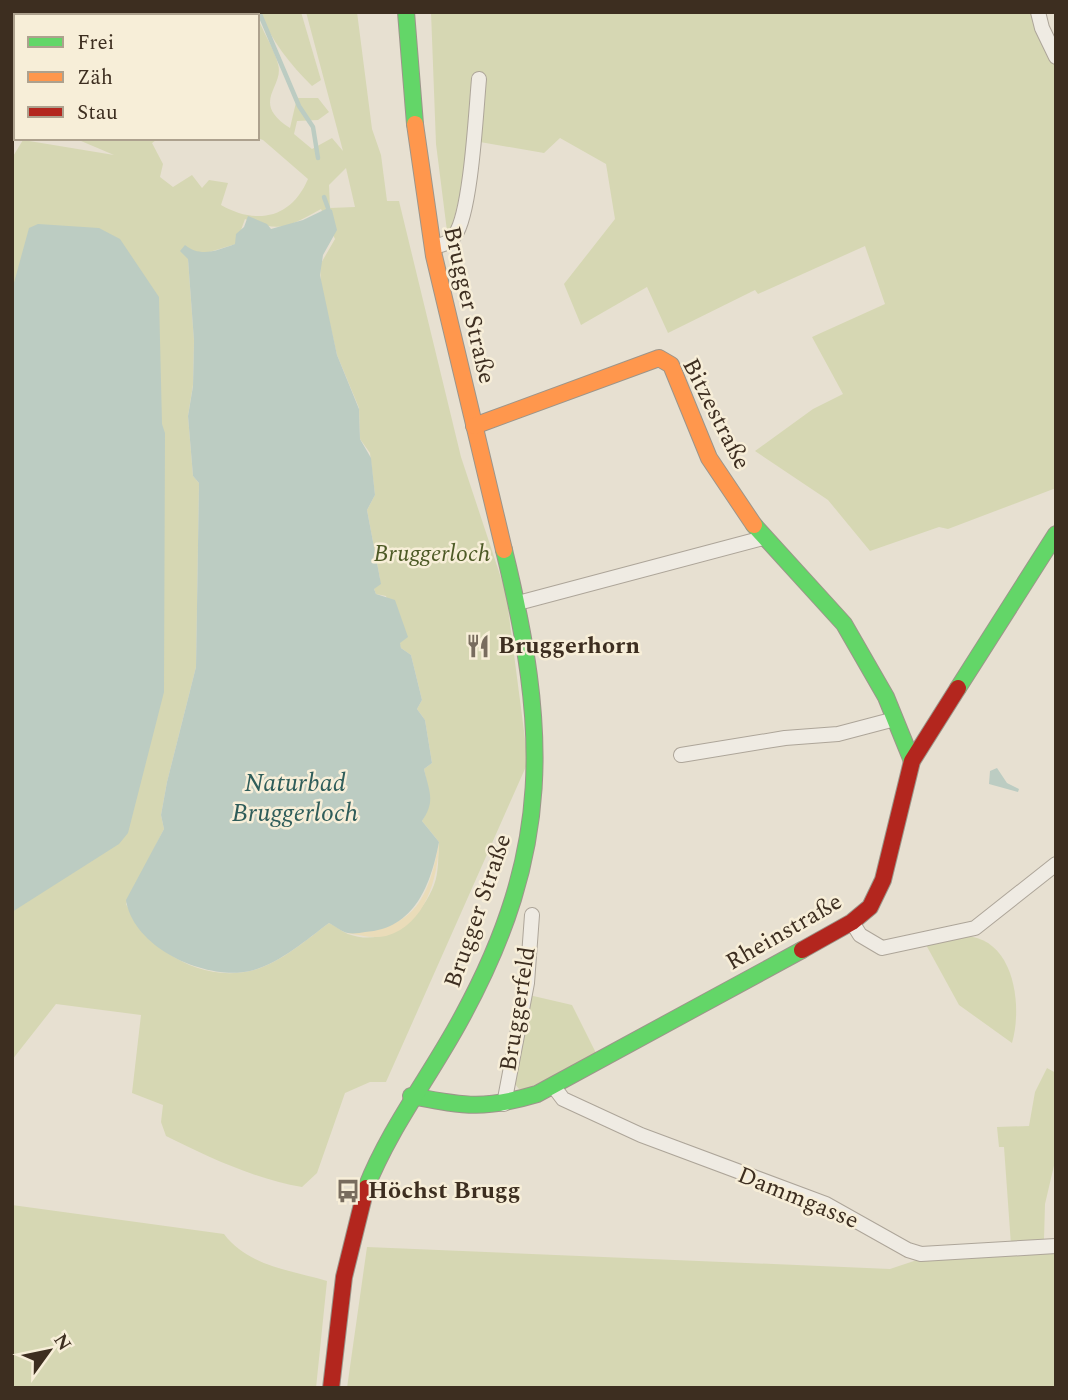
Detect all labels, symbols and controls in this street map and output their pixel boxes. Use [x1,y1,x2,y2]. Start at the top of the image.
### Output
legend [14,14,259,140]
text: Frei [77,27,114,59]
text: Zäh [77,62,113,94]
text: Stau [77,97,118,129]
street label: Brugger Straße [433,223,505,387]
street label: Bitzestraße [672,352,760,476]
park label: Bruggerloch [374,536,490,572]
place label: Bruggerhorn [498,628,640,664]
restaurant icon: Bruggerhorn [464,632,492,660]
water label: Naturbad Bruggerloch [232,763,358,833]
street label: Brugger Straße [435,829,521,993]
street label: Rheinstraße [719,884,849,980]
street label: Bruggerfeld [490,944,546,1074]
street label: Dammgasse [732,1157,864,1239]
place label: Höchst Brugg [368,1173,521,1209]
bus stop icon: Höchst Brugg [334,1177,362,1205]
north arrow [14,1316,84,1386]
text: N [46,1328,78,1357]

